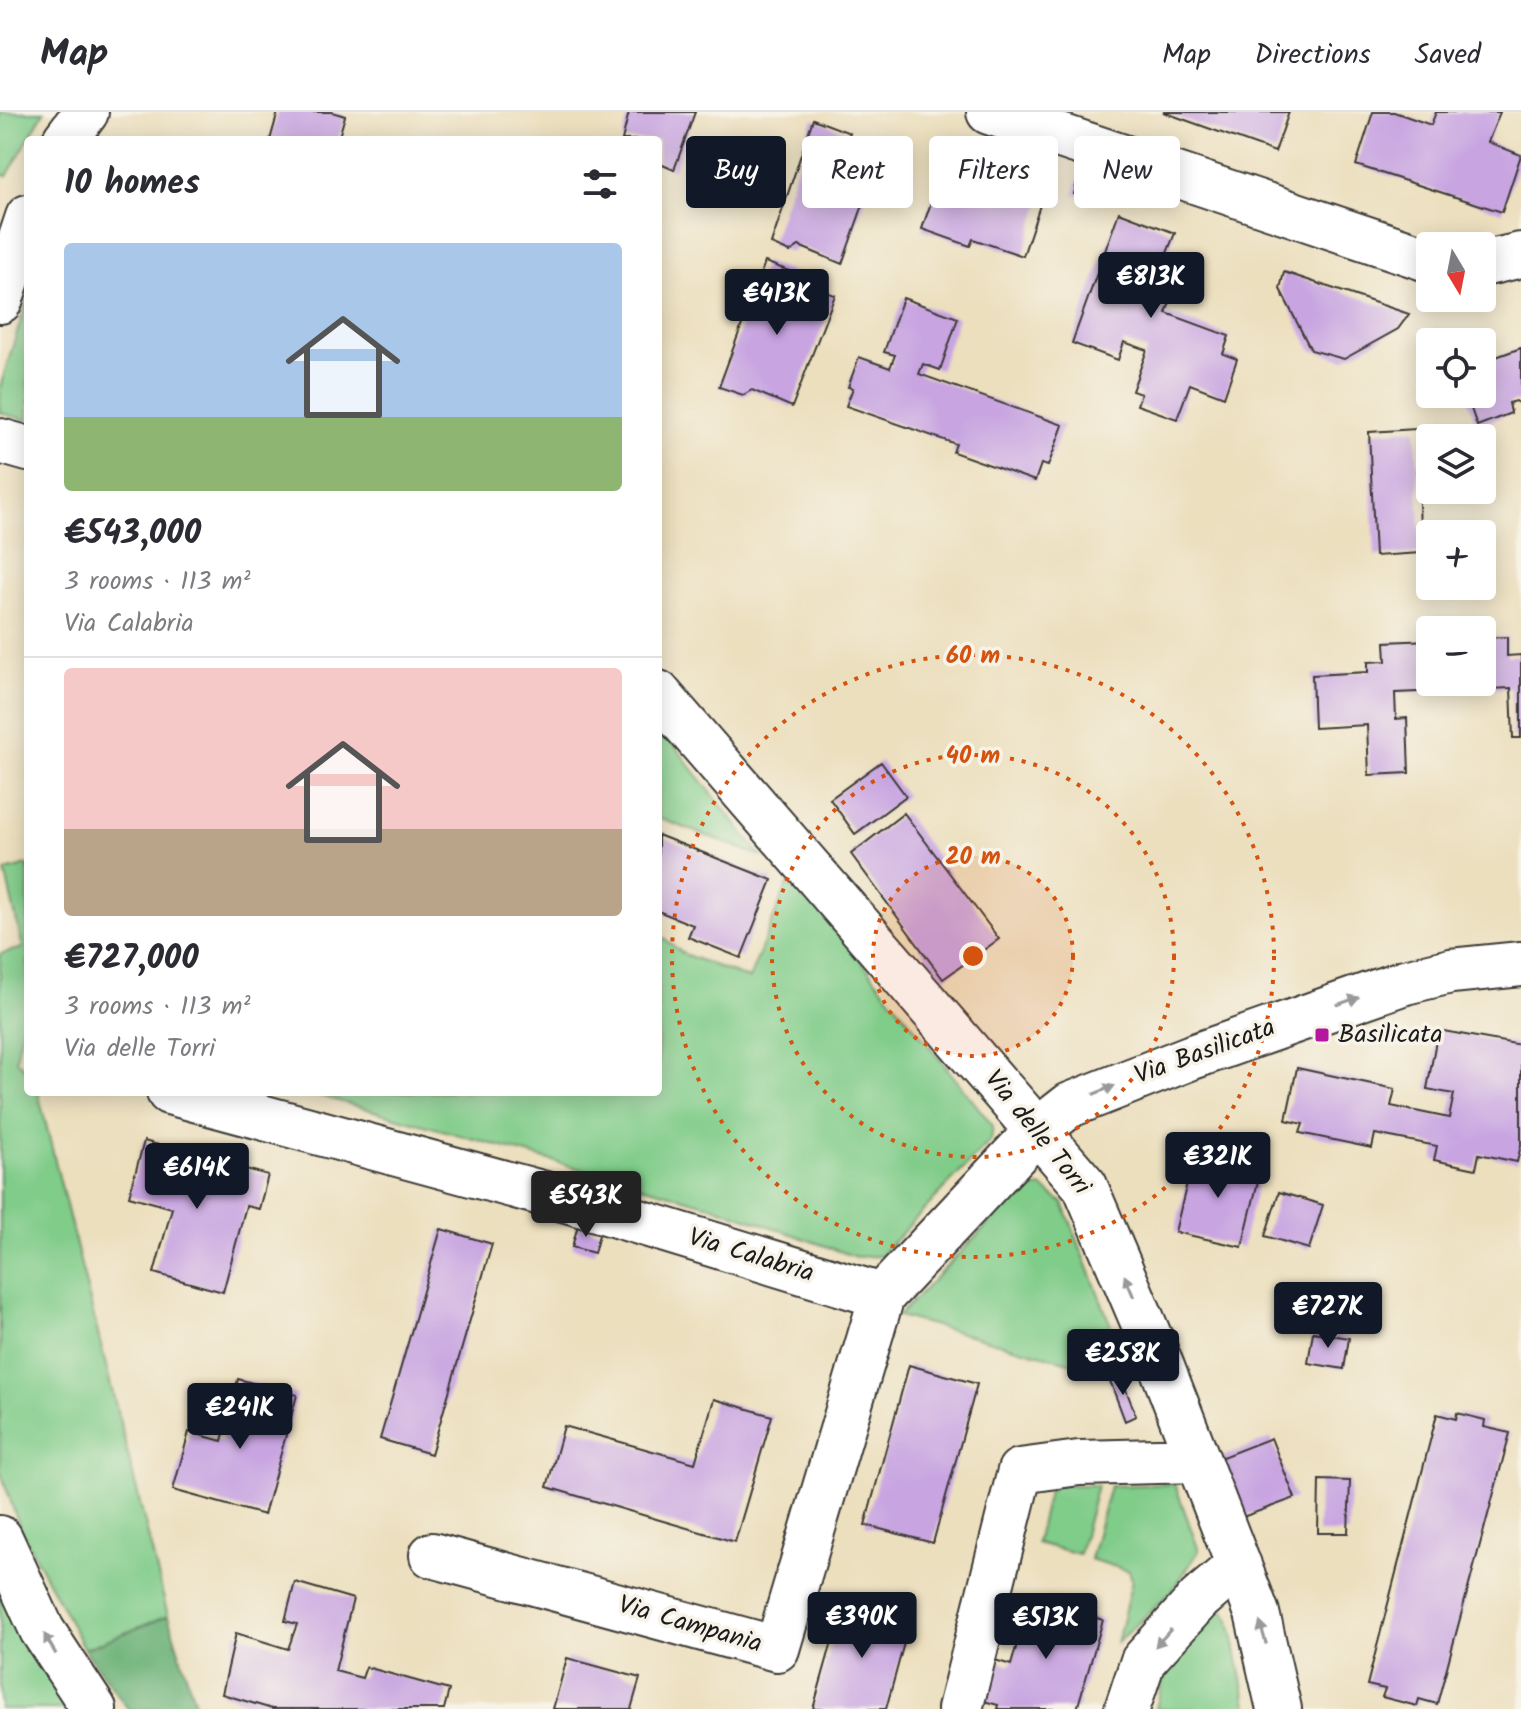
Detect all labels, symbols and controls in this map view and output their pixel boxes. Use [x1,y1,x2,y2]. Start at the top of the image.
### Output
text: Map [40,25,109,85]
text: Map [1162,33,1211,78]
text: Directions [1255,33,1371,78]
text: Saved [1415,33,1481,78]
chip: Buy [686,136,786,208]
chip: Rent [802,136,913,208]
chip: Filters [929,136,1058,208]
chip: New [1074,136,1180,208]
text: 10 homes [64,157,200,211]
icon: filters [578,162,622,206]
north arrow [1416,232,1496,312]
map controls [1416,232,1496,696]
pin: €813K [1095,252,1207,320]
text: €813K [1116,257,1186,299]
pin: €413K [721,269,833,337]
text: €413K [743,274,811,316]
icon: home [271,295,415,439]
button: locate [1416,328,1496,408]
button: layers [1416,424,1496,504]
text: €543,000 [64,507,201,561]
button: + [1416,520,1496,600]
text: 3 rooms · 113 m² [64,561,251,603]
text: Via Calabria [64,603,194,645]
button: − [1416,616,1496,696]
text: 60 m [946,637,1000,676]
icon: home [271,720,415,864]
text: 40 m [946,737,1000,776]
text: 20 m [945,838,1001,877]
text: €727,000 [64,932,199,986]
centre of rings [959,942,987,970]
text: 3 rooms · 113 m² [64,986,251,1028]
one-way arrow [1337,995,1361,1007]
street label: Via Basilicata [1129,1007,1281,1097]
place label: Basilicata [1338,1014,1443,1056]
marker: Basilicata [1313,1026,1331,1044]
text: Via delle Torri [64,1028,215,1070]
street label: Via delle Torri [973,1061,1102,1206]
one-way arrow [1092,1083,1116,1096]
pin: €321K [1162,1132,1274,1200]
text: €321K [1183,1137,1253,1179]
pin: €614K [141,1143,253,1211]
text: €614K [163,1148,231,1190]
pin: €543K [530,1171,642,1239]
text: €543K [549,1176,623,1218]
street label: Via Calabria [683,1217,819,1295]
one-way arrow [1122,1274,1135,1298]
pin: €727K [1272,1282,1384,1350]
text: €727K [1292,1287,1364,1329]
pin: €258K [1067,1329,1179,1397]
text: €258K [1085,1334,1161,1376]
pin: €241K [184,1383,296,1451]
text: €241K [205,1388,275,1430]
street label: Via Campania [613,1584,767,1666]
pin: €390K [806,1592,918,1660]
pin: €513K [990,1593,1102,1661]
text: €390K [826,1597,898,1639]
text: €513K [1012,1598,1080,1640]
one-way arrow [1256,1620,1269,1644]
one-way arrow [1155,1629,1173,1648]
one-way arrow [44,1633,58,1655]

